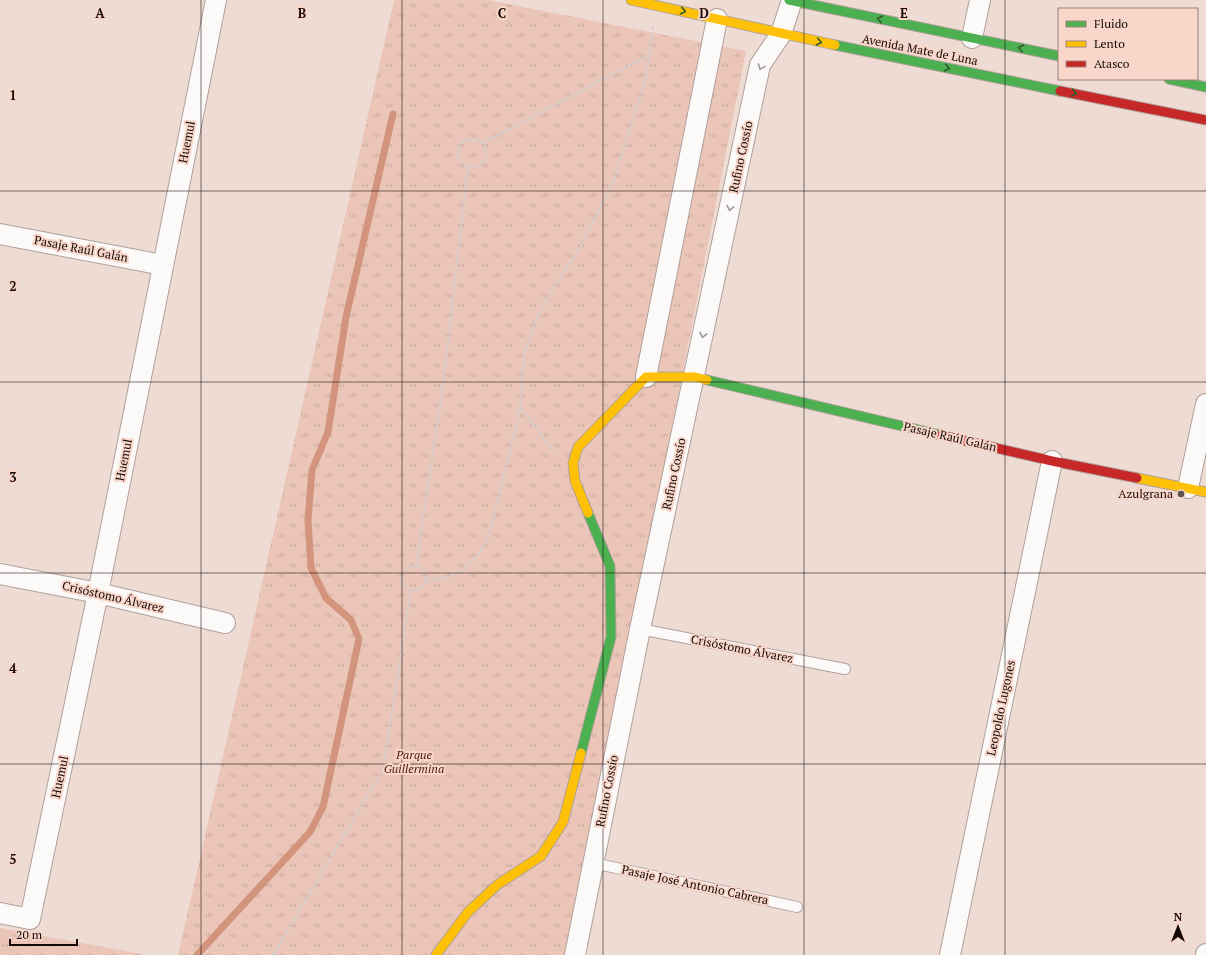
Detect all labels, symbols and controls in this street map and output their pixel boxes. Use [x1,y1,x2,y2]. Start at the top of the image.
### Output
text: A [95,4,105,22]
text: B [298,4,306,22]
text: C [498,4,506,22]
text: D [699,4,709,22]
text: E [900,4,908,22]
one-way arrow [680,7,686,15]
legend [1058,8,1198,80]
one-way arrow [877,16,883,24]
text: Fluido [1094,16,1128,31]
street label: Avenida Mate de Luna [861,31,979,68]
text: Lento [1094,36,1125,51]
one-way arrow [816,37,822,46]
one-way arrow [1018,45,1024,53]
text: Atasco [1094,56,1130,71]
one-way arrow [943,63,950,71]
one-way arrow [757,64,765,71]
text: 1 [9,86,17,104]
one-way arrow [1071,89,1077,97]
street label: Huemul [175,119,198,164]
street label: Rufino Cossío [726,119,756,194]
one-way arrow [727,205,735,211]
street label: Pasaje Raúl Galán [33,232,129,265]
text: 2 [9,277,17,295]
one-way arrow [700,332,708,338]
street label: Pasaje Raúl Galán [902,419,998,455]
street label: Rufino Cossío [659,436,689,511]
street label: Huemul [112,437,135,482]
text: 3 [9,468,17,486]
place label: Azulgrana [1118,486,1173,501]
marker: Azulgrana [1176,489,1186,499]
street label: Crisóstomo Álvarez [61,577,166,616]
street label: Crisóstomo Álvarez [690,631,795,666]
text: 4 [9,659,17,677]
street label: Leopoldo Lugones [983,659,1018,757]
park label: Parque Guillermina [384,747,444,776]
street label: Rufino Cossío [592,753,621,828]
street label: Huemul [48,754,71,799]
text: 5 [9,850,17,868]
street label: Pasaje José Antonio Cabrera [620,862,770,907]
north arrow [1158,907,1198,947]
text: N [1174,910,1183,924]
scale bar [10,921,77,947]
text: 20 m [16,927,43,942]

